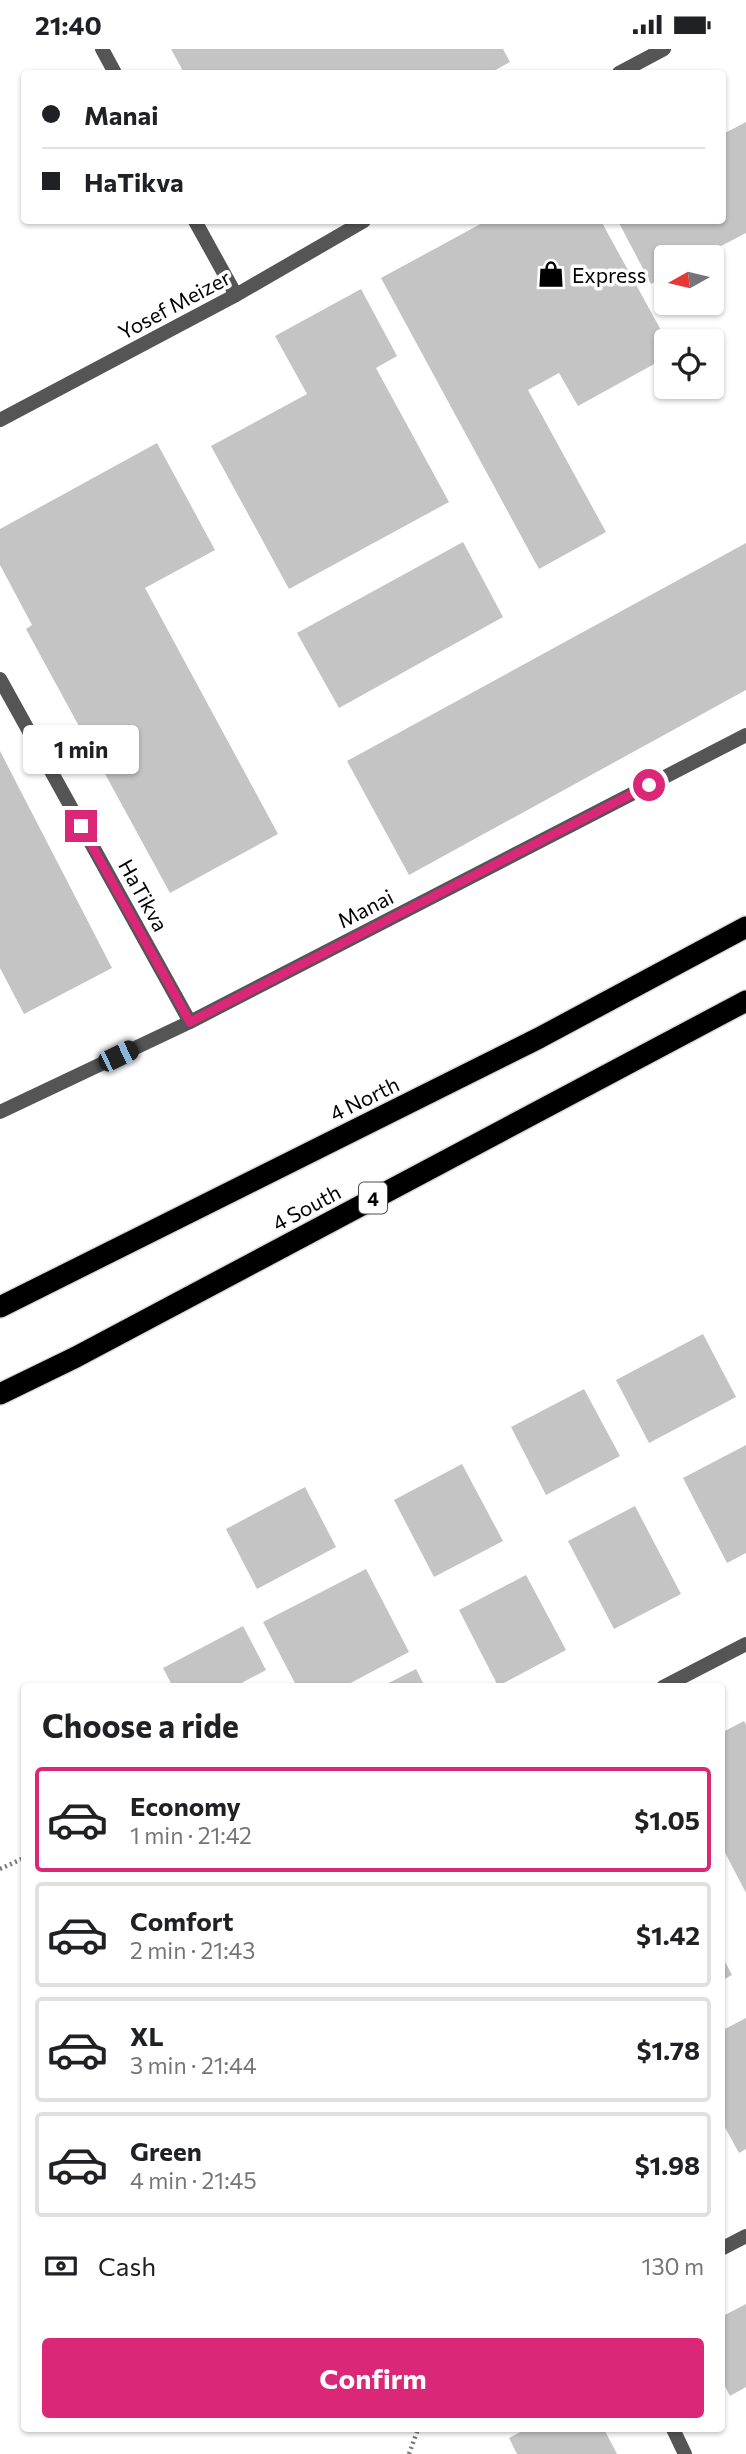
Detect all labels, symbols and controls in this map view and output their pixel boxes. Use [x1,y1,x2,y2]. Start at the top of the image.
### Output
text: 21:40 [35,9,102,40]
text: Manai [84,99,158,130]
text: HaTikva [84,166,184,197]
north arrow [654,245,724,315]
map controls [654,245,724,399]
shop icon: Express [536,259,566,289]
place label: Express [572,262,646,287]
street label: Yosef Meizer [114,264,234,344]
button: locate [654,329,724,399]
callout: 1 min [23,725,139,773]
text: 1 min [54,735,108,763]
route start [633,769,665,801]
route end [65,810,97,842]
street label: HaTikva [114,855,174,935]
street label: Manai [333,883,397,933]
car [95,1037,142,1075]
street label: 4 North [325,1071,403,1125]
street label: 4 South [268,1179,344,1235]
road number: 4 [359,1183,387,1213]
text: Choose a ride [42,1705,239,1745]
icon: car [46,1788,109,1851]
text: Economy [130,1790,241,1821]
text: $1.05 [634,1804,700,1835]
text: 1 min · 21:42 [130,1821,252,1849]
icon: car [46,1903,109,1966]
text: Comfort [130,1905,233,1936]
text: $1.42 [636,1919,700,1950]
text: 2 min · 21:43 [130,1936,256,1964]
icon: car [46,2018,109,2081]
text: XL [130,2020,164,2051]
text: $1.78 [636,2034,700,2065]
text: 3 min · 21:44 [130,2051,257,2079]
icon: car [46,2133,109,2196]
text: Green [130,2135,202,2166]
text: $1.98 [635,2149,700,2180]
text: 4 min · 21:45 [130,2166,257,2194]
icon: cash [42,2247,80,2285]
text: Cash [98,2250,156,2281]
text: 130 m [642,2252,704,2280]
button: Confirm [42,2338,704,2418]

